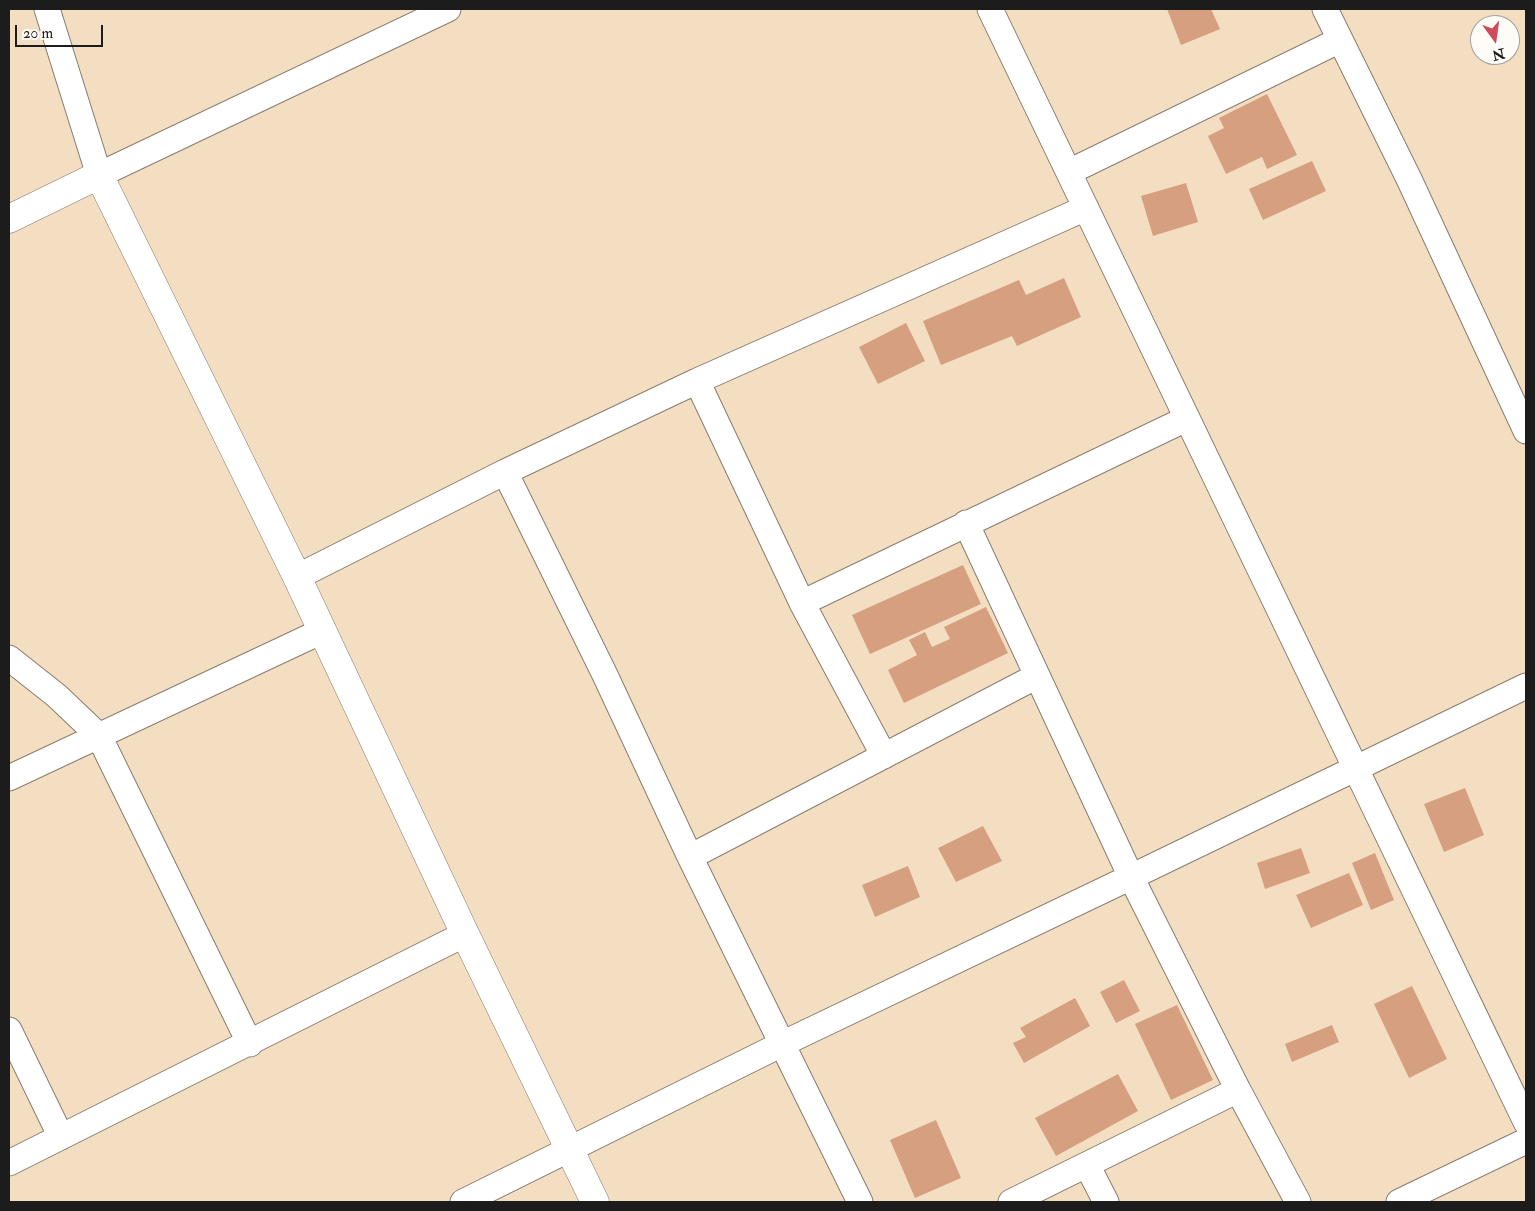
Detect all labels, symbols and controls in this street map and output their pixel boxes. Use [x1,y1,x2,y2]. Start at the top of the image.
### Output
scale bar [18,15,105,47]
north arrow [1470,15,1520,65]
text: 20 m [23,24,53,43]
text: N [1490,44,1507,64]

